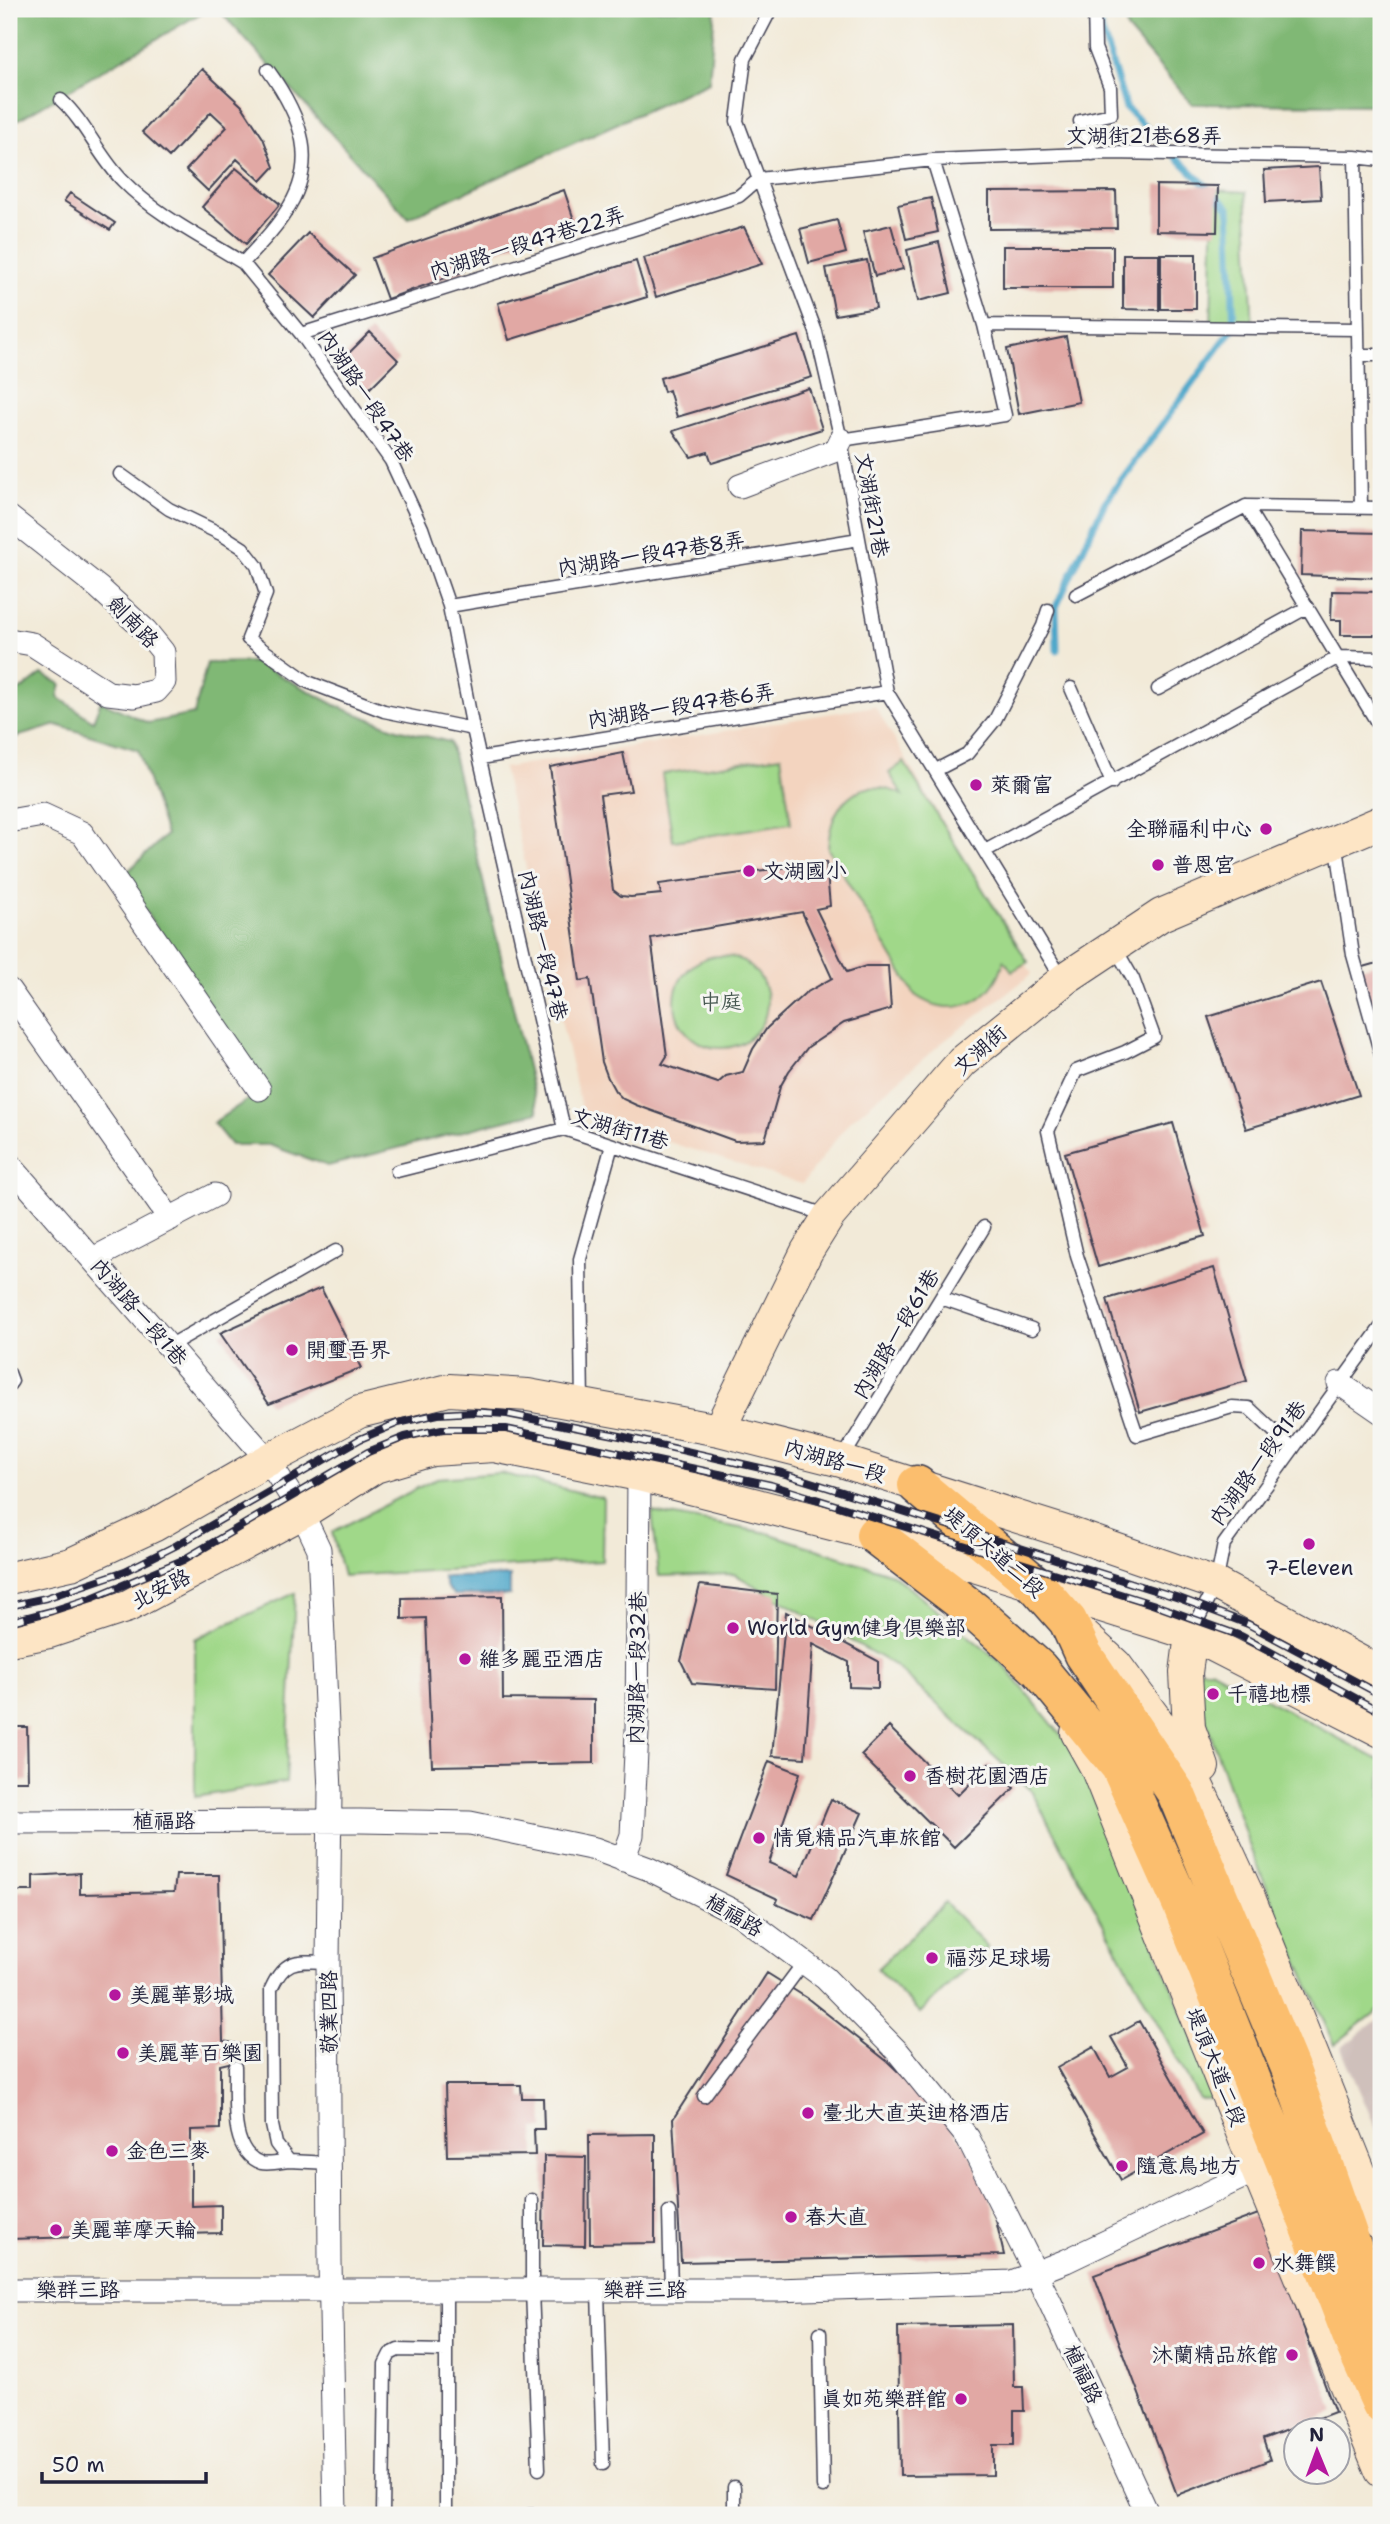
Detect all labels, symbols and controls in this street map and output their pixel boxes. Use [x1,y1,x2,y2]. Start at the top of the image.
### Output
street label: 文湖街21巷68弄 [1066,122,1222,150]
street label: 內湖路一段47巷22弄 [426,200,628,286]
street label: 內湖路一段47巷 [311,324,421,468]
street label: 文湖街21巷 [849,450,895,560]
street label: 內湖路一段47巷8弄 [555,525,747,583]
street label: 劍南路 [101,590,165,654]
street label: 內湖路一段47巷6弄 [585,677,777,735]
place label: 萊爾富 [990,771,1053,799]
marker: 萊爾富 [968,777,984,793]
place label: 全聯福利中心 [1126,815,1252,843]
marker: 全聯福利中心 [1258,821,1274,837]
place label: 普恩宮 [1172,851,1235,879]
place label: 文湖國小 [763,857,847,885]
marker: 普恩宮 [1150,857,1166,873]
marker: 文湖國小 [741,863,757,879]
street label: 內湖路一段47巷 [512,867,574,1023]
park label: 中庭 [700,988,742,1016]
street label: 文湖街 [947,1019,1013,1081]
street label: 文湖街11巷 [568,1102,672,1156]
street label: 內湖路一段1巷 [84,1252,194,1372]
street label: 內湖路一段61巷 [846,1263,946,1405]
place label: 開璽吾界 [306,1336,390,1364]
marker: 開璽吾界 [284,1342,300,1358]
street label: 內湖路一段91巷 [1203,1395,1313,1531]
street label: 內湖路一段 [781,1433,889,1489]
street label: 堤頂大道二段 [937,1500,1051,1604]
marker: 7-Eleven [1301,1536,1317,1552]
place label: 7-Eleven [1265,1554,1353,1582]
street label: 北安路 [127,1562,195,1616]
street label: 內湖路一段32巷 [622,1591,652,1745]
place label: World Gym健身俱樂部 [747,1614,966,1642]
marker: World Gym健身俱樂部 [725,1620,741,1636]
place label: 維多麗亞酒店 [479,1645,605,1673]
marker: 維多麗亞酒店 [457,1651,473,1667]
place label: 千禧地標 [1227,1680,1311,1708]
marker: 千禧地標 [1205,1686,1221,1702]
place label: 香樹花園酒店 [924,1762,1050,1790]
marker: 香樹花園酒店 [902,1768,918,1784]
street label: 植福路 [133,1807,196,1835]
place label: 情覓精品汽車旅館 [773,1824,941,1852]
marker: 情覓精品汽車旅館 [751,1830,767,1846]
street label: 植福路 [700,1887,768,1943]
place label: 福莎足球場 [946,1944,1051,1972]
marker: 福莎足球場 [924,1950,940,1966]
street label: 敬業四路 [315,1970,343,2054]
place label: 美麗華影城 [129,1981,234,2009]
marker: 美麗華影城 [107,1987,123,2003]
street label: 堤頂大道二段 [1179,2003,1253,2131]
place label: 美麗華百樂園 [137,2039,263,2067]
marker: 美麗華百樂園 [115,2045,131,2061]
place label: 臺北大直英迪格酒店 [822,2099,1011,2127]
marker: 臺北大直英迪格酒店 [800,2105,816,2121]
place label: 金色三麥 [126,2137,210,2165]
marker: 金色三麥 [104,2143,120,2159]
place label: 隨意鳥地方 [1136,2152,1241,2180]
marker: 隨意鳥地方 [1114,2158,1130,2174]
place label: 春大直 [805,2203,868,2231]
marker: 春大直 [783,2209,799,2225]
place label: 美麗華摩天輪 [70,2216,196,2244]
marker: 美麗華摩天輪 [48,2222,64,2238]
place label: 水舞饌 [1273,2249,1336,2277]
marker: 水舞饌 [1251,2255,1267,2271]
street label: 樂群三路 [36,2276,120,2304]
street label: 樂群三路 [603,2276,687,2304]
street label: 植福路 [1057,2340,1109,2408]
place label: 沐蘭精品旅館 [1152,2341,1278,2369]
marker: 沐蘭精品旅館 [1284,2347,1300,2363]
place label: 真如苑樂群館 [821,2385,947,2413]
marker: 真如苑樂群館 [953,2391,969,2407]
north arrow [1282,2416,1352,2486]
text: N [1309,2422,1324,2447]
scale bar [42,2440,206,2484]
text: 50 m [52,2451,105,2479]

